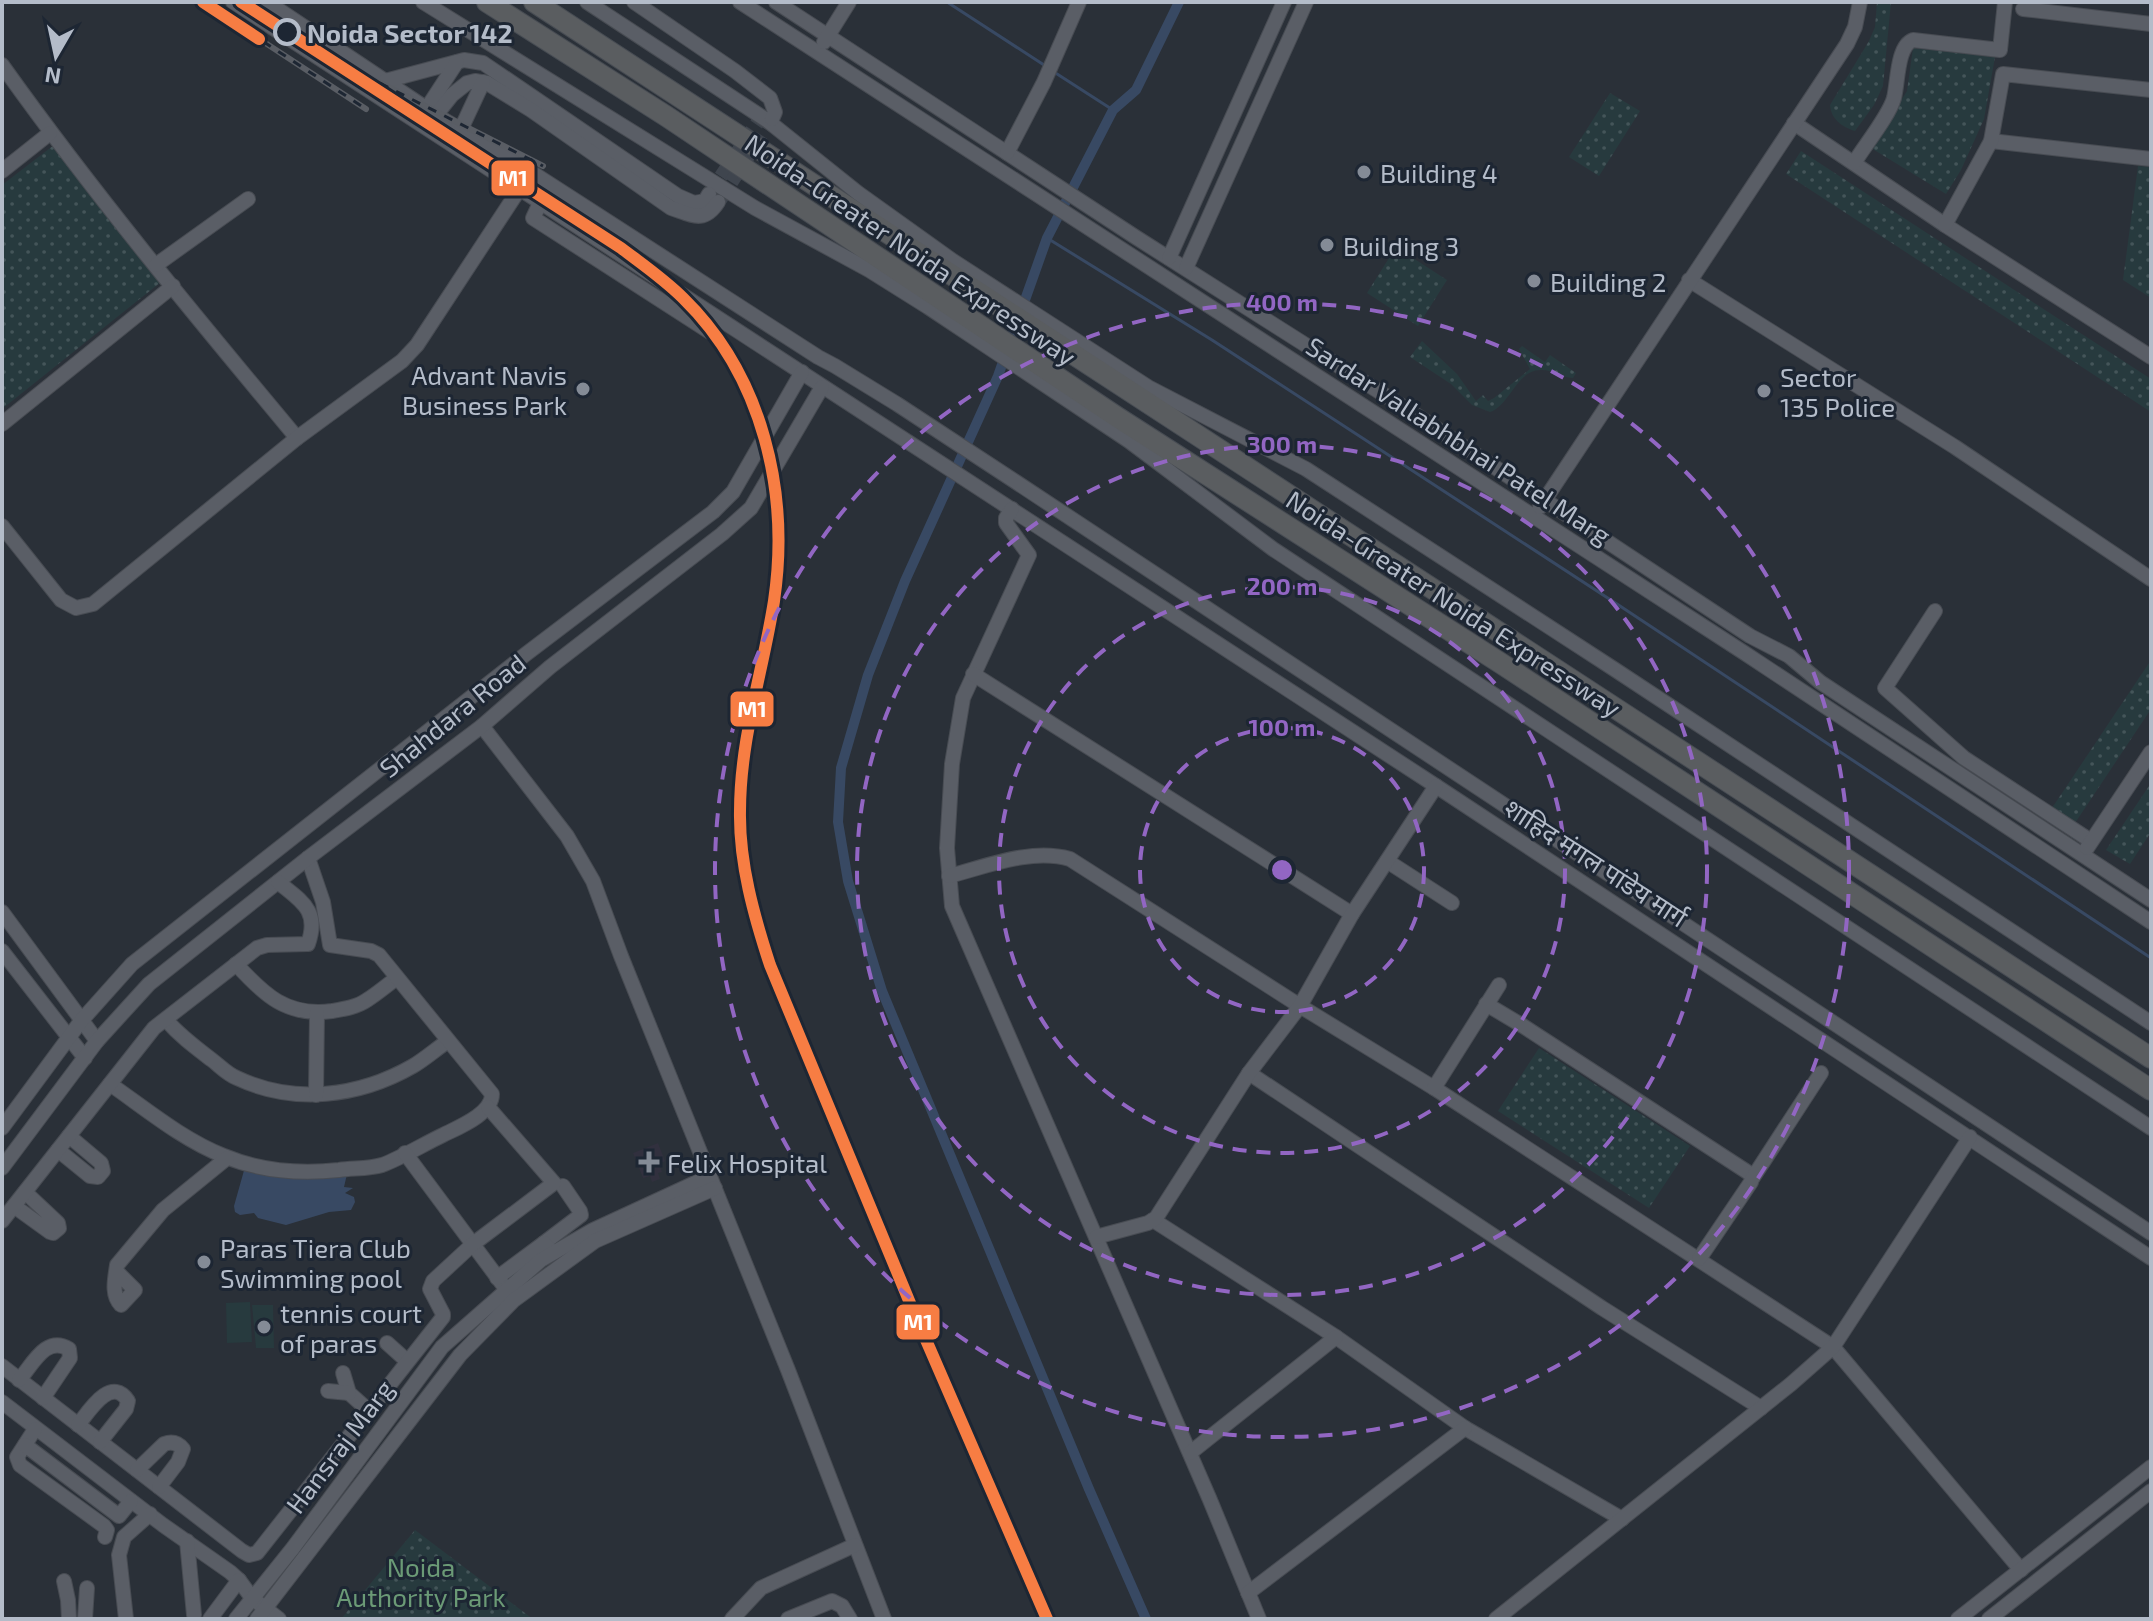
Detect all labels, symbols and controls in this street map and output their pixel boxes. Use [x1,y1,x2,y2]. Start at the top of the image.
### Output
north arrow [16,16,96,96]
place label: Noida Sector 142 [307,17,513,48]
marker: Noida Sector 142 [274,19,300,45]
text: N [43,63,63,91]
street label: Noida-Greater Noida Expressway [740,126,1082,372]
place label: Building 4 [1380,157,1498,188]
line badge: M1 [490,159,536,197]
marker: Building 4 [1355,163,1373,181]
text: M1 [498,164,528,190]
place label: Building 3 [1343,230,1459,261]
marker: Building 3 [1318,236,1336,254]
place label: Building 2 [1550,266,1666,297]
marker: Building 2 [1525,272,1543,290]
text: 400 m [1246,287,1318,316]
street label: Sardar Vallabhbhai Patel Marg [1301,330,1617,550]
place label: Advant Navis Business Park [402,359,567,420]
place label: Sector 135 Police [1780,361,1895,422]
marker: Advant Navis Business Park [574,380,592,398]
marker: Sector 135 Police [1755,382,1773,400]
text: 300 m [1247,429,1317,458]
street label: Noida-Greater Noida Expressway [1281,483,1627,723]
text: 200 m [1247,571,1317,600]
street label: Shahdara Road [373,647,531,783]
line badge: M1 [729,690,775,728]
text: M1 [737,695,767,721]
text: 100 m [1249,712,1315,741]
street label: शाहिद मंगल पांडेय मार्ग [1499,791,1694,933]
centre of rings [1268,856,1296,884]
place label: Felix Hospital [667,1147,827,1178]
marker: Felix Hospital [638,1151,660,1173]
place label: Paras Tiera Club Swimming pool [220,1232,411,1293]
marker: Paras Tiera Club Swimming pool [195,1253,213,1271]
place label: tennis court of paras [280,1297,422,1358]
line badge: M1 [895,1303,941,1341]
text: M1 [903,1308,933,1334]
marker: tennis court of paras [255,1318,273,1336]
street label: Hansraj Marg [279,1373,399,1519]
park label: Noida Authority Park [336,1551,506,1612]

